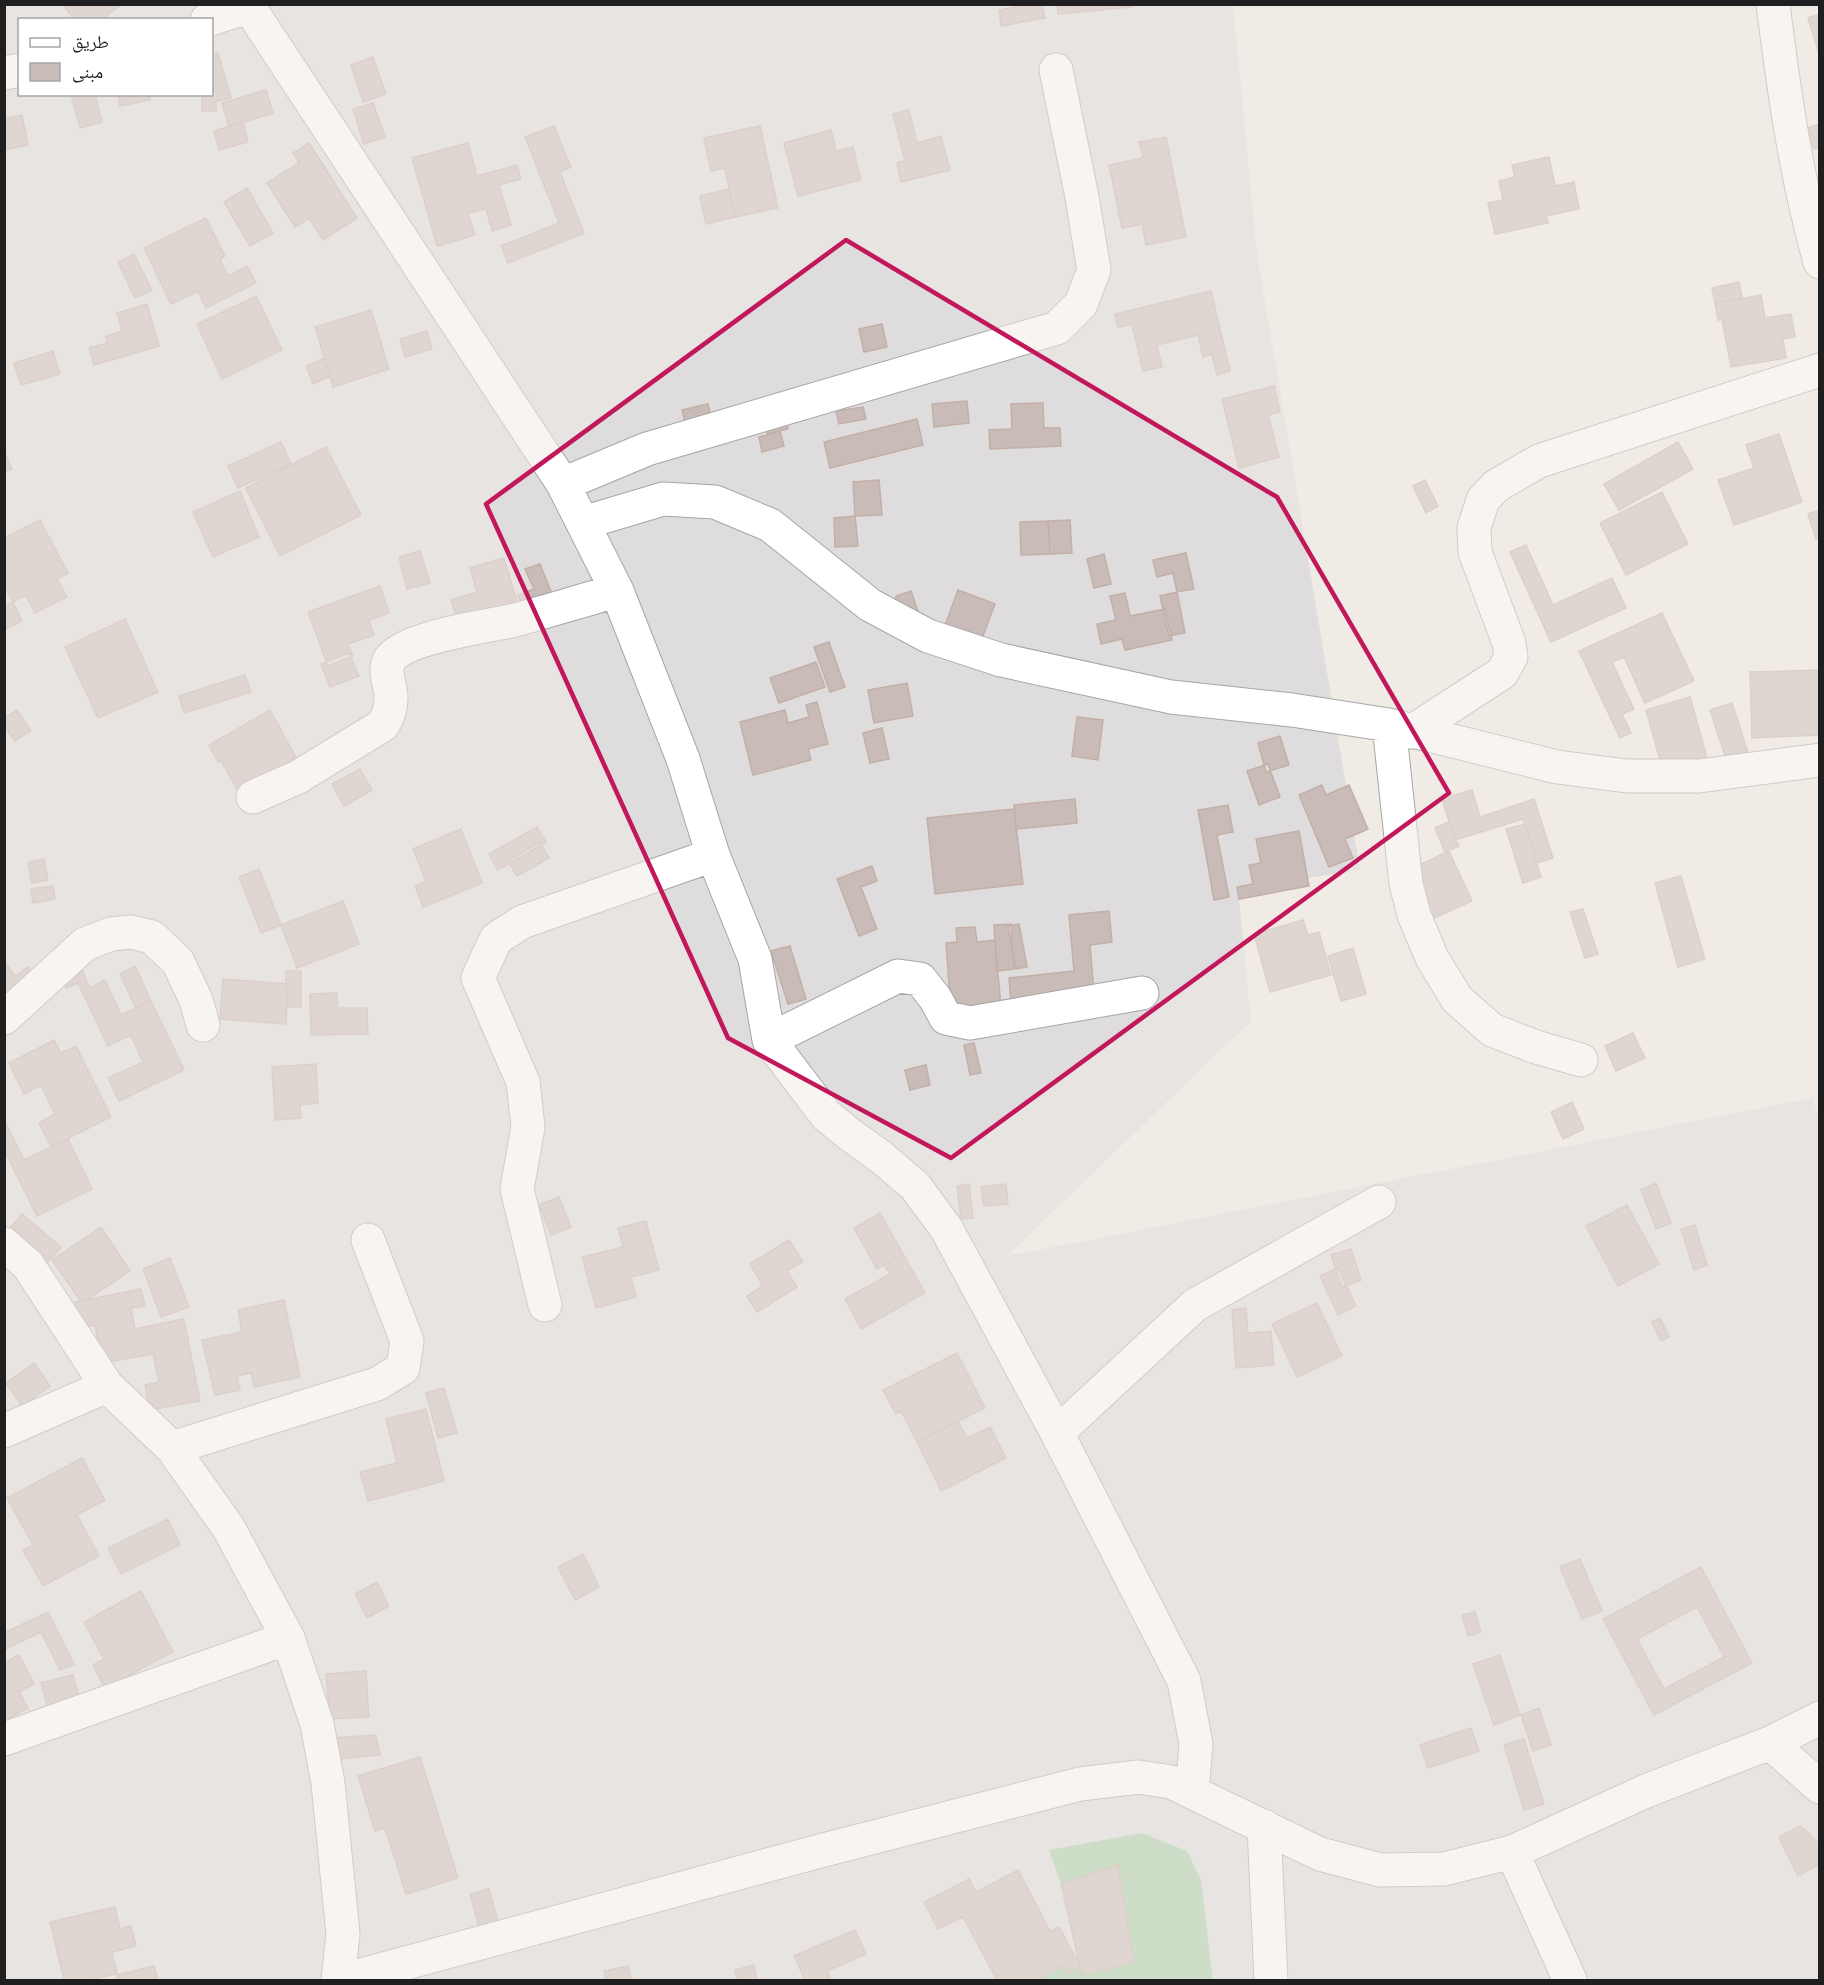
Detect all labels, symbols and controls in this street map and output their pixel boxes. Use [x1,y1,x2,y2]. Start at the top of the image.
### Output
legend [18,18,213,96]
text: طريق [72,31,109,53]
text: مبنى [72,61,103,83]

